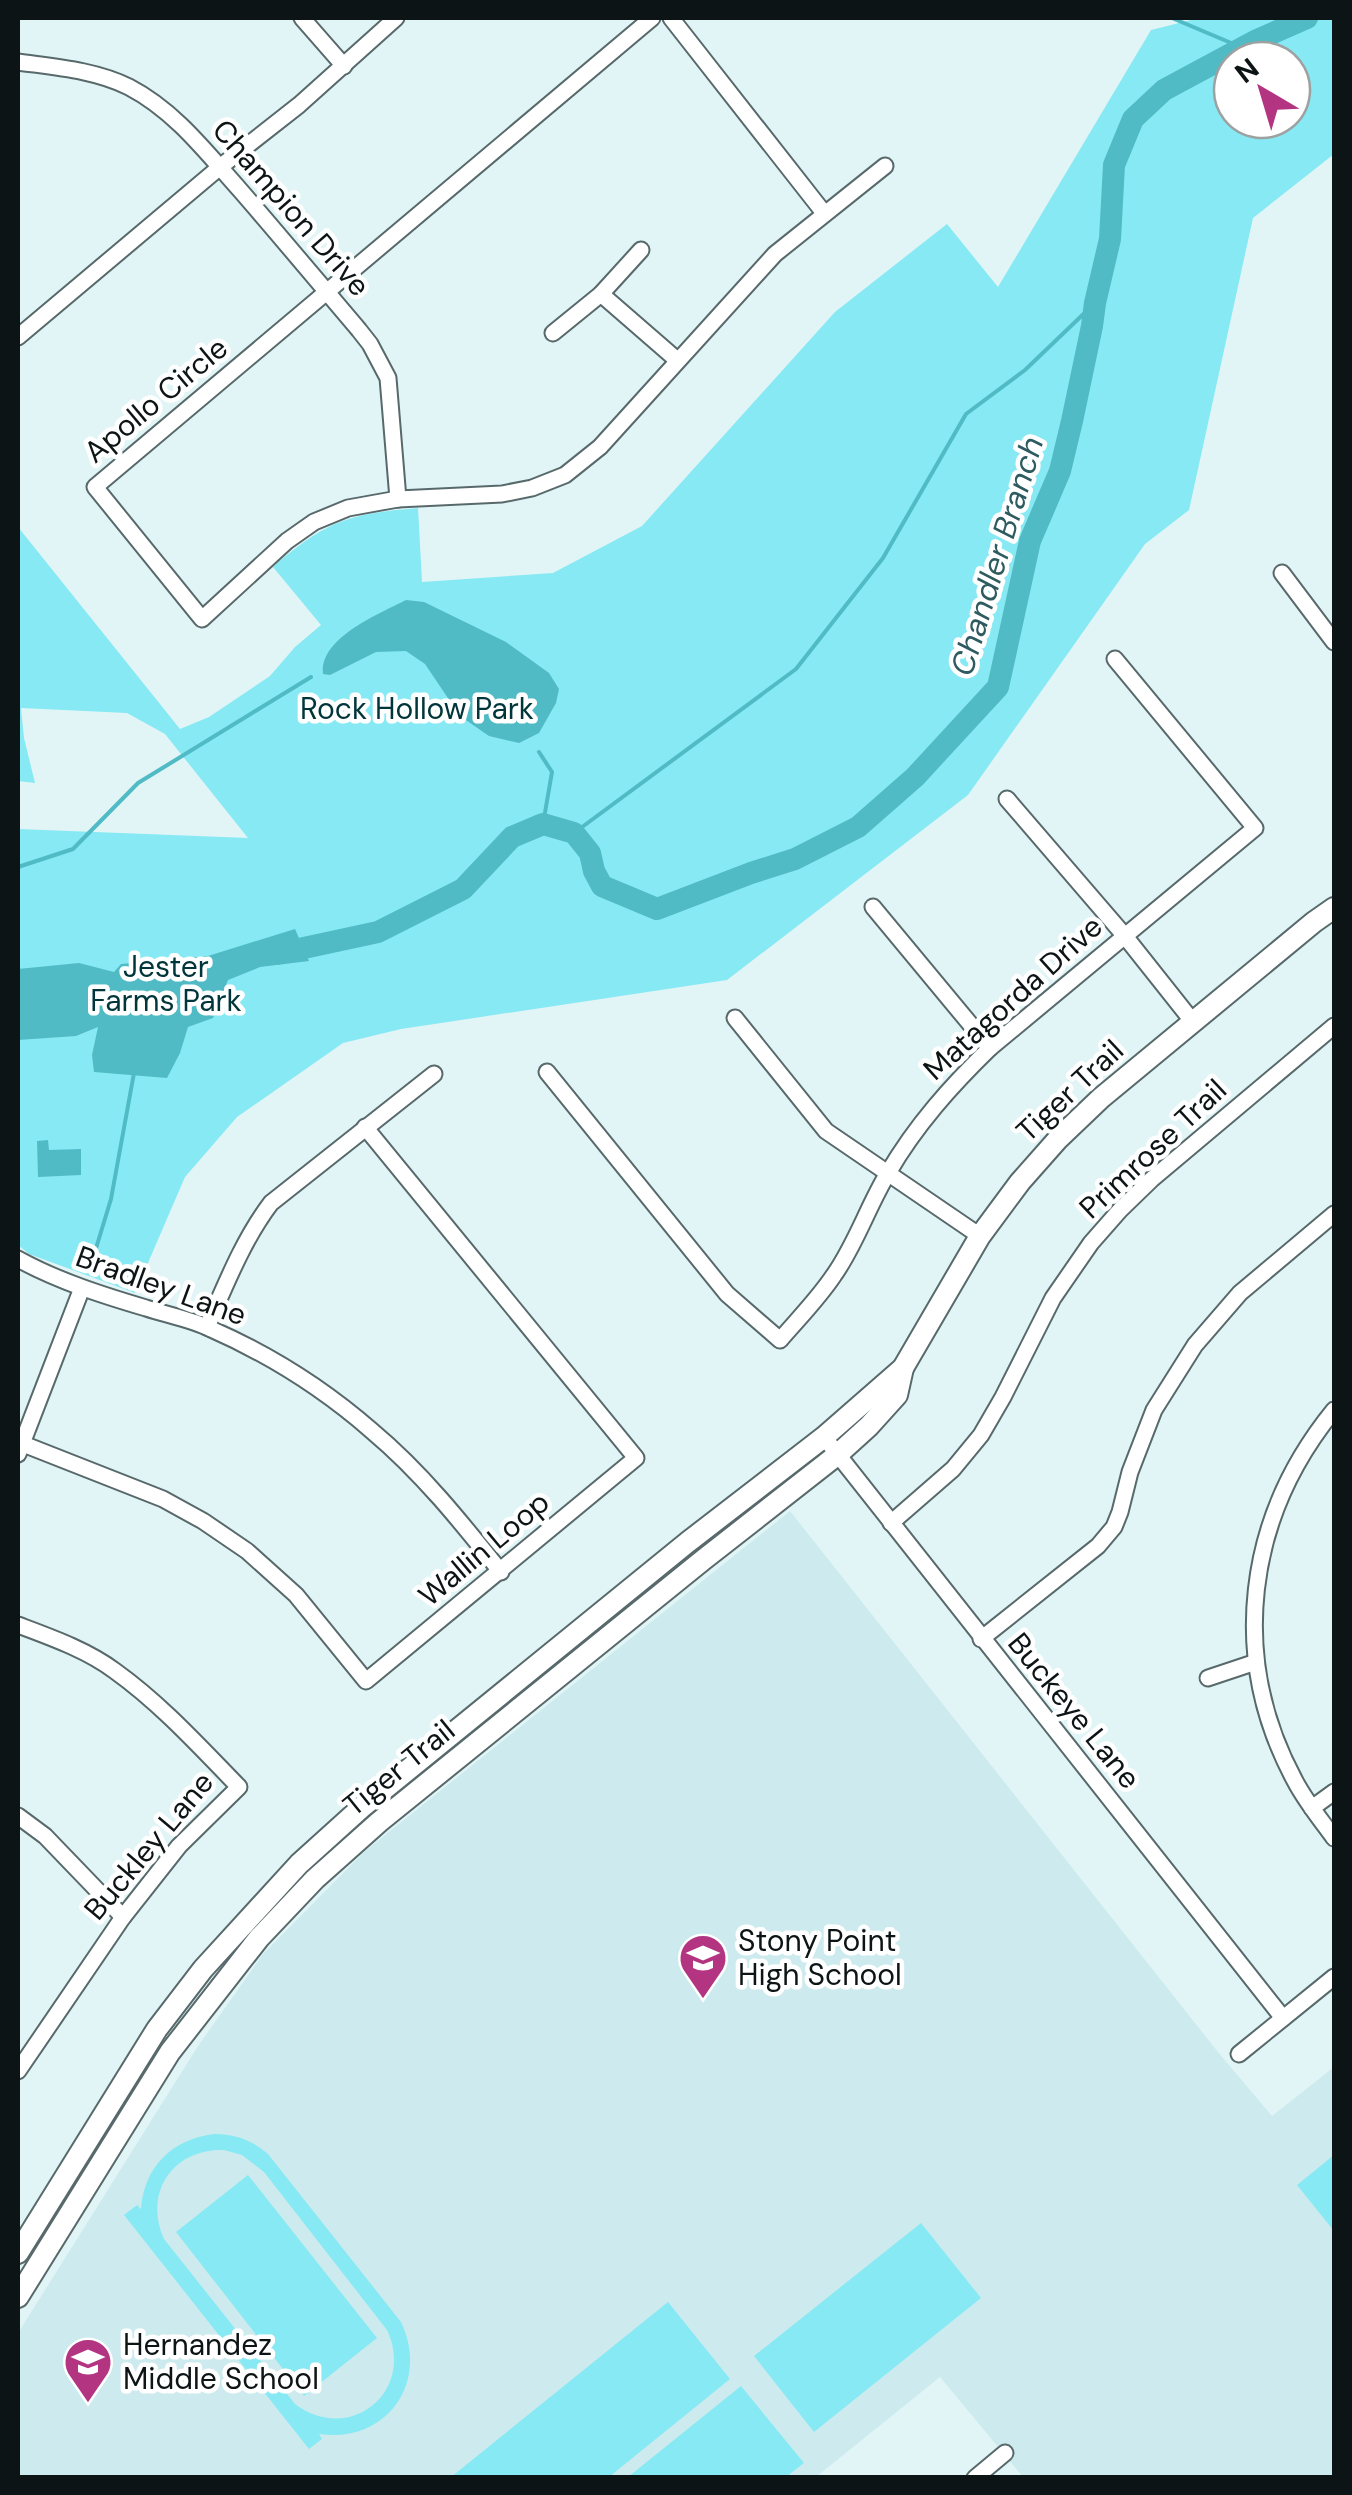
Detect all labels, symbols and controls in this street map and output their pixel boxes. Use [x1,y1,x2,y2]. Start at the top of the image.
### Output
north arrow [1212,40,1312,140]
text: N [1227,50,1266,92]
street label: Champion Drive [204,111,379,304]
street label: Apollo Circle [76,328,236,471]
water label: Chandler Branch [941,431,1053,681]
park label: Rock Hollow Park [300,689,534,728]
street label: Matagorda Drive [915,907,1110,1088]
park label: Jester Farms Park [90,947,242,1020]
street label: Tiger Trail [1008,1031,1131,1150]
street label: Primrose Trail [1071,1071,1234,1227]
street label: Bradley Lane [71,1237,252,1334]
street label: Wallin Loop [410,1483,557,1615]
street label: Buckeye Lane [1000,1625,1149,1797]
street label: Tiger Trail [335,1711,463,1825]
street label: Buckley Lane [75,1764,222,1928]
place label: Stony Point High School [738,1921,902,1994]
school or university icon: Stony Point High School [677,1932,729,2000]
place label: Hernandez Middle School [123,2325,319,2398]
school or university icon: Hernandez Middle School [62,2336,114,2404]

